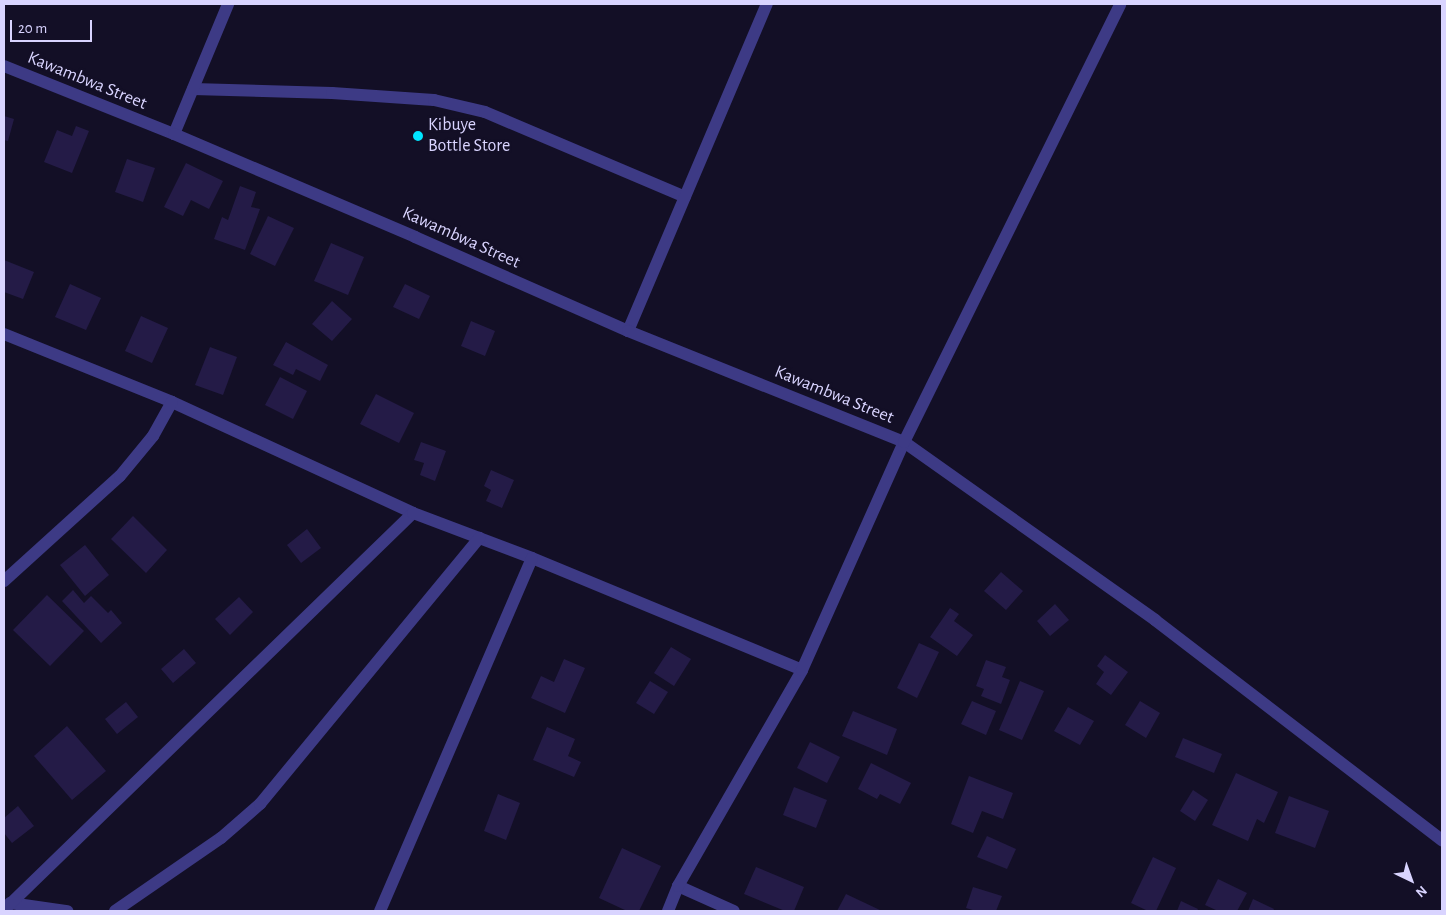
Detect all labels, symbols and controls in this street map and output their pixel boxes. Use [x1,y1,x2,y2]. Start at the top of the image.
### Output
scale bar [12,10,95,42]
text: 20 m [18,21,47,36]
street label: Kawambwa Street [24,47,150,115]
place label: Kibuye Bottle Store [428,115,510,158]
marker: Kibuye Bottle Store [412,130,424,142]
street label: Kawambwa Street [399,202,523,274]
street label: Kawambwa Street [771,361,897,429]
north arrow [1386,855,1436,905]
text: N [1413,883,1429,900]

